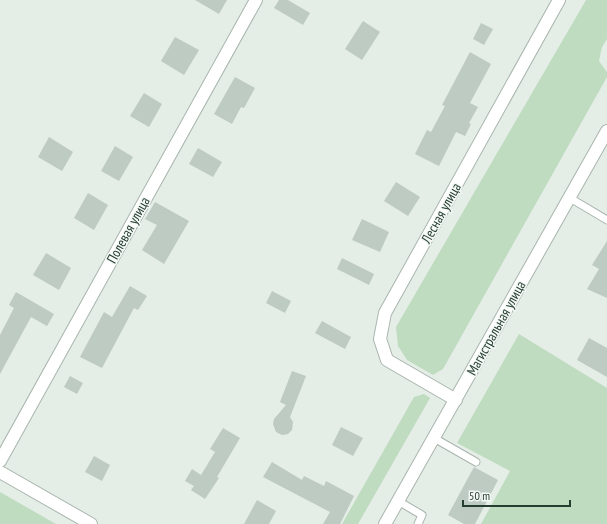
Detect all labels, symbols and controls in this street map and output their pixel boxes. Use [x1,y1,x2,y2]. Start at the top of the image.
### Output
street label: Лесная улица [417,180,465,247]
street label: Полевая улица [102,194,154,266]
street label: Магистральная улица [463,277,529,379]
scale bar [463,482,570,508]
text: 50 m [469,488,490,503]

